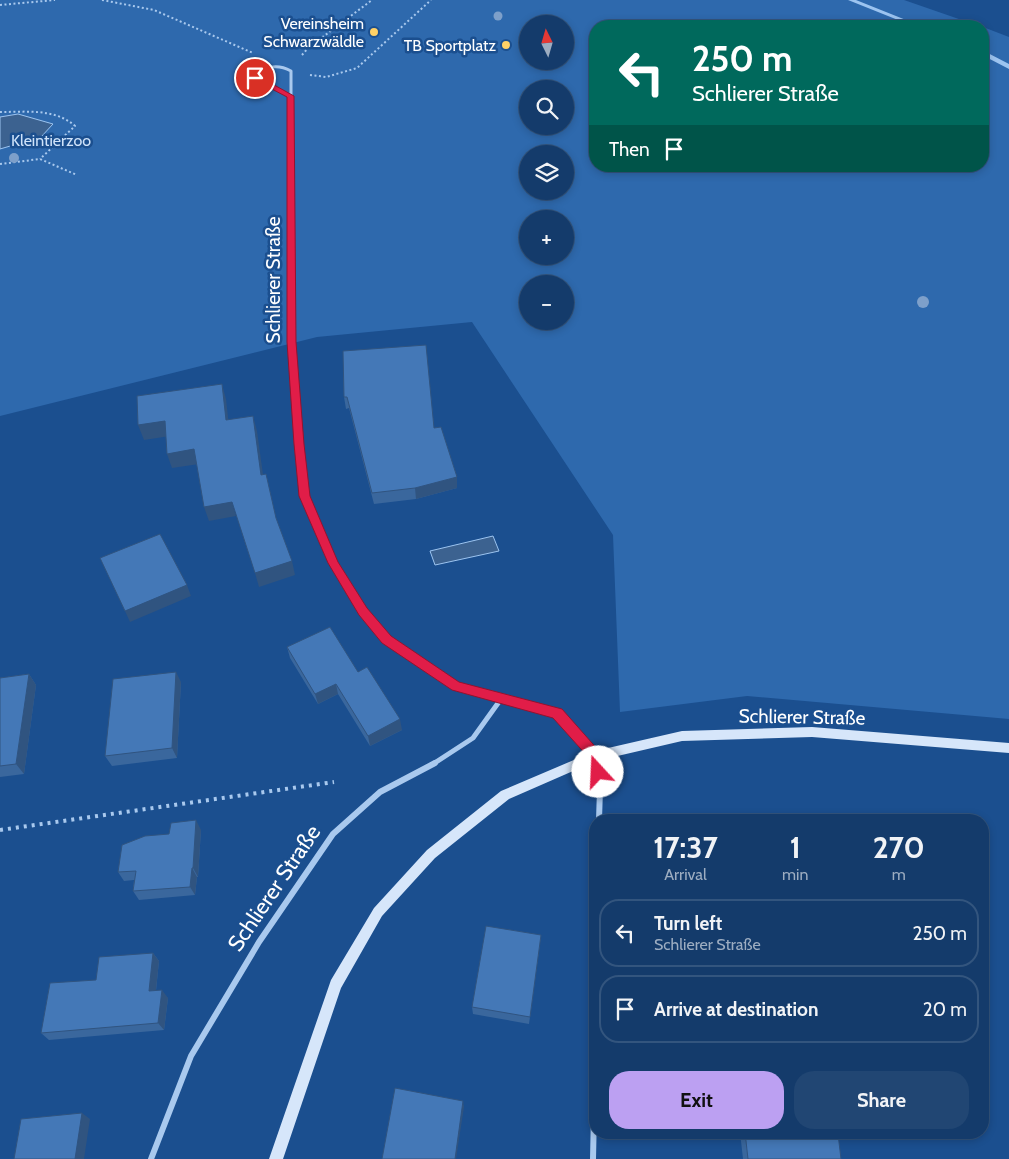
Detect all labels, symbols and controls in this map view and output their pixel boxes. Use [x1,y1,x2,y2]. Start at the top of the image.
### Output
place label: Vereinsheim Schwarzwäldle [263,14,364,51]
north arrow [519,15,574,70]
map controls [519,15,574,330]
marker: Vereinsheim Schwarzwäldle [368,26,380,38]
place label: TB Sportplatz [404,36,496,55]
text: 250 m [692,37,792,80]
marker: TB Sportplatz [500,39,512,51]
icon: left [609,40,674,105]
pin [234,57,276,99]
icon: arrive [241,64,269,92]
button: search [519,80,574,135]
text: Schlierer Straße [692,80,839,107]
park label: Kleintierzoo [11,131,91,150]
icon: arrive [660,135,688,163]
text: Then [609,138,650,161]
button: layers [519,145,574,200]
button: + [519,210,574,265]
street label: Schlierer Straße [262,216,285,343]
button: − [519,275,574,330]
street label: Schlierer Straße [738,704,866,730]
position arrow [571,745,623,797]
street label: Schlierer Straße [222,820,326,956]
text: 17:37 [653,829,718,866]
text: 1 [790,829,801,866]
text: 270 [873,829,925,866]
text: Arrival [664,865,707,884]
text: min [782,865,808,884]
text: m [892,865,906,884]
text: Turn left [654,912,722,935]
icon: left [611,919,639,947]
text: 250 m [913,922,967,945]
text: Schlierer Straße [654,935,761,954]
icon: arrive [611,995,639,1023]
text: Arrive at destination [654,998,818,1021]
text: 20 m [923,998,967,1021]
button: Exit [609,1071,784,1129]
button: Share [794,1071,969,1129]

